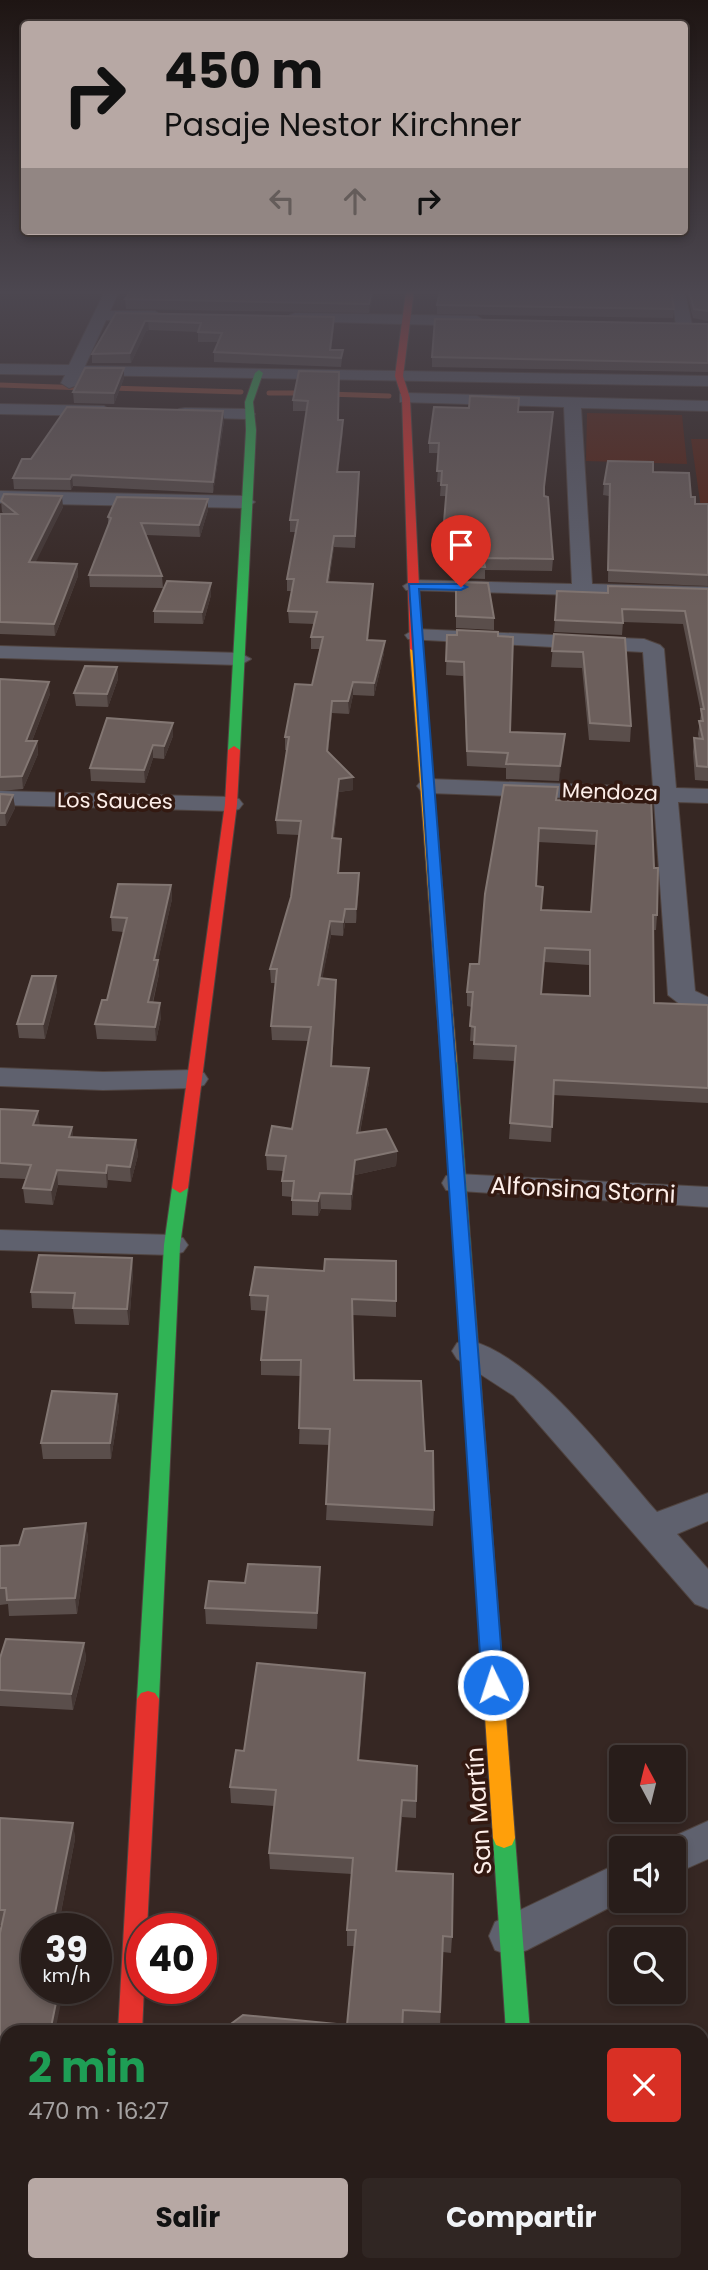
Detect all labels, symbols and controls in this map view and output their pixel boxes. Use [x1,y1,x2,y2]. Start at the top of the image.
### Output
text: 450 m [164,37,323,105]
icon: right [49,49,140,140]
text: Pasaje Nestor Kirchner [164,102,522,147]
icon: left [263,182,301,220]
icon: ahead [336,182,374,220]
icon: right [409,182,447,220]
pin [431,515,491,587]
icon: arrive [442,526,480,564]
street label: Mendoza [562,775,658,808]
street label: Los Sauces [57,785,173,816]
street label: Alfonsina Storni [490,1168,677,1211]
position arrow [456,1648,530,1722]
north arrow [609,1745,686,1822]
map controls [609,1745,686,2004]
street label: San Martín [458,1746,499,1876]
button: sound [609,1836,686,1913]
speed limit sign: 40 [126,1913,217,2004]
text: 39 [45,1925,88,1974]
button: search [609,1927,686,2004]
text: km/h [43,1963,90,1988]
text: 2 min [28,2038,146,2097]
button: close [607,2048,681,2122]
text: 470 m · 16:27 [28,2095,169,2127]
button: Salir [28,2178,348,2258]
button: Compartir [362,2178,681,2258]

